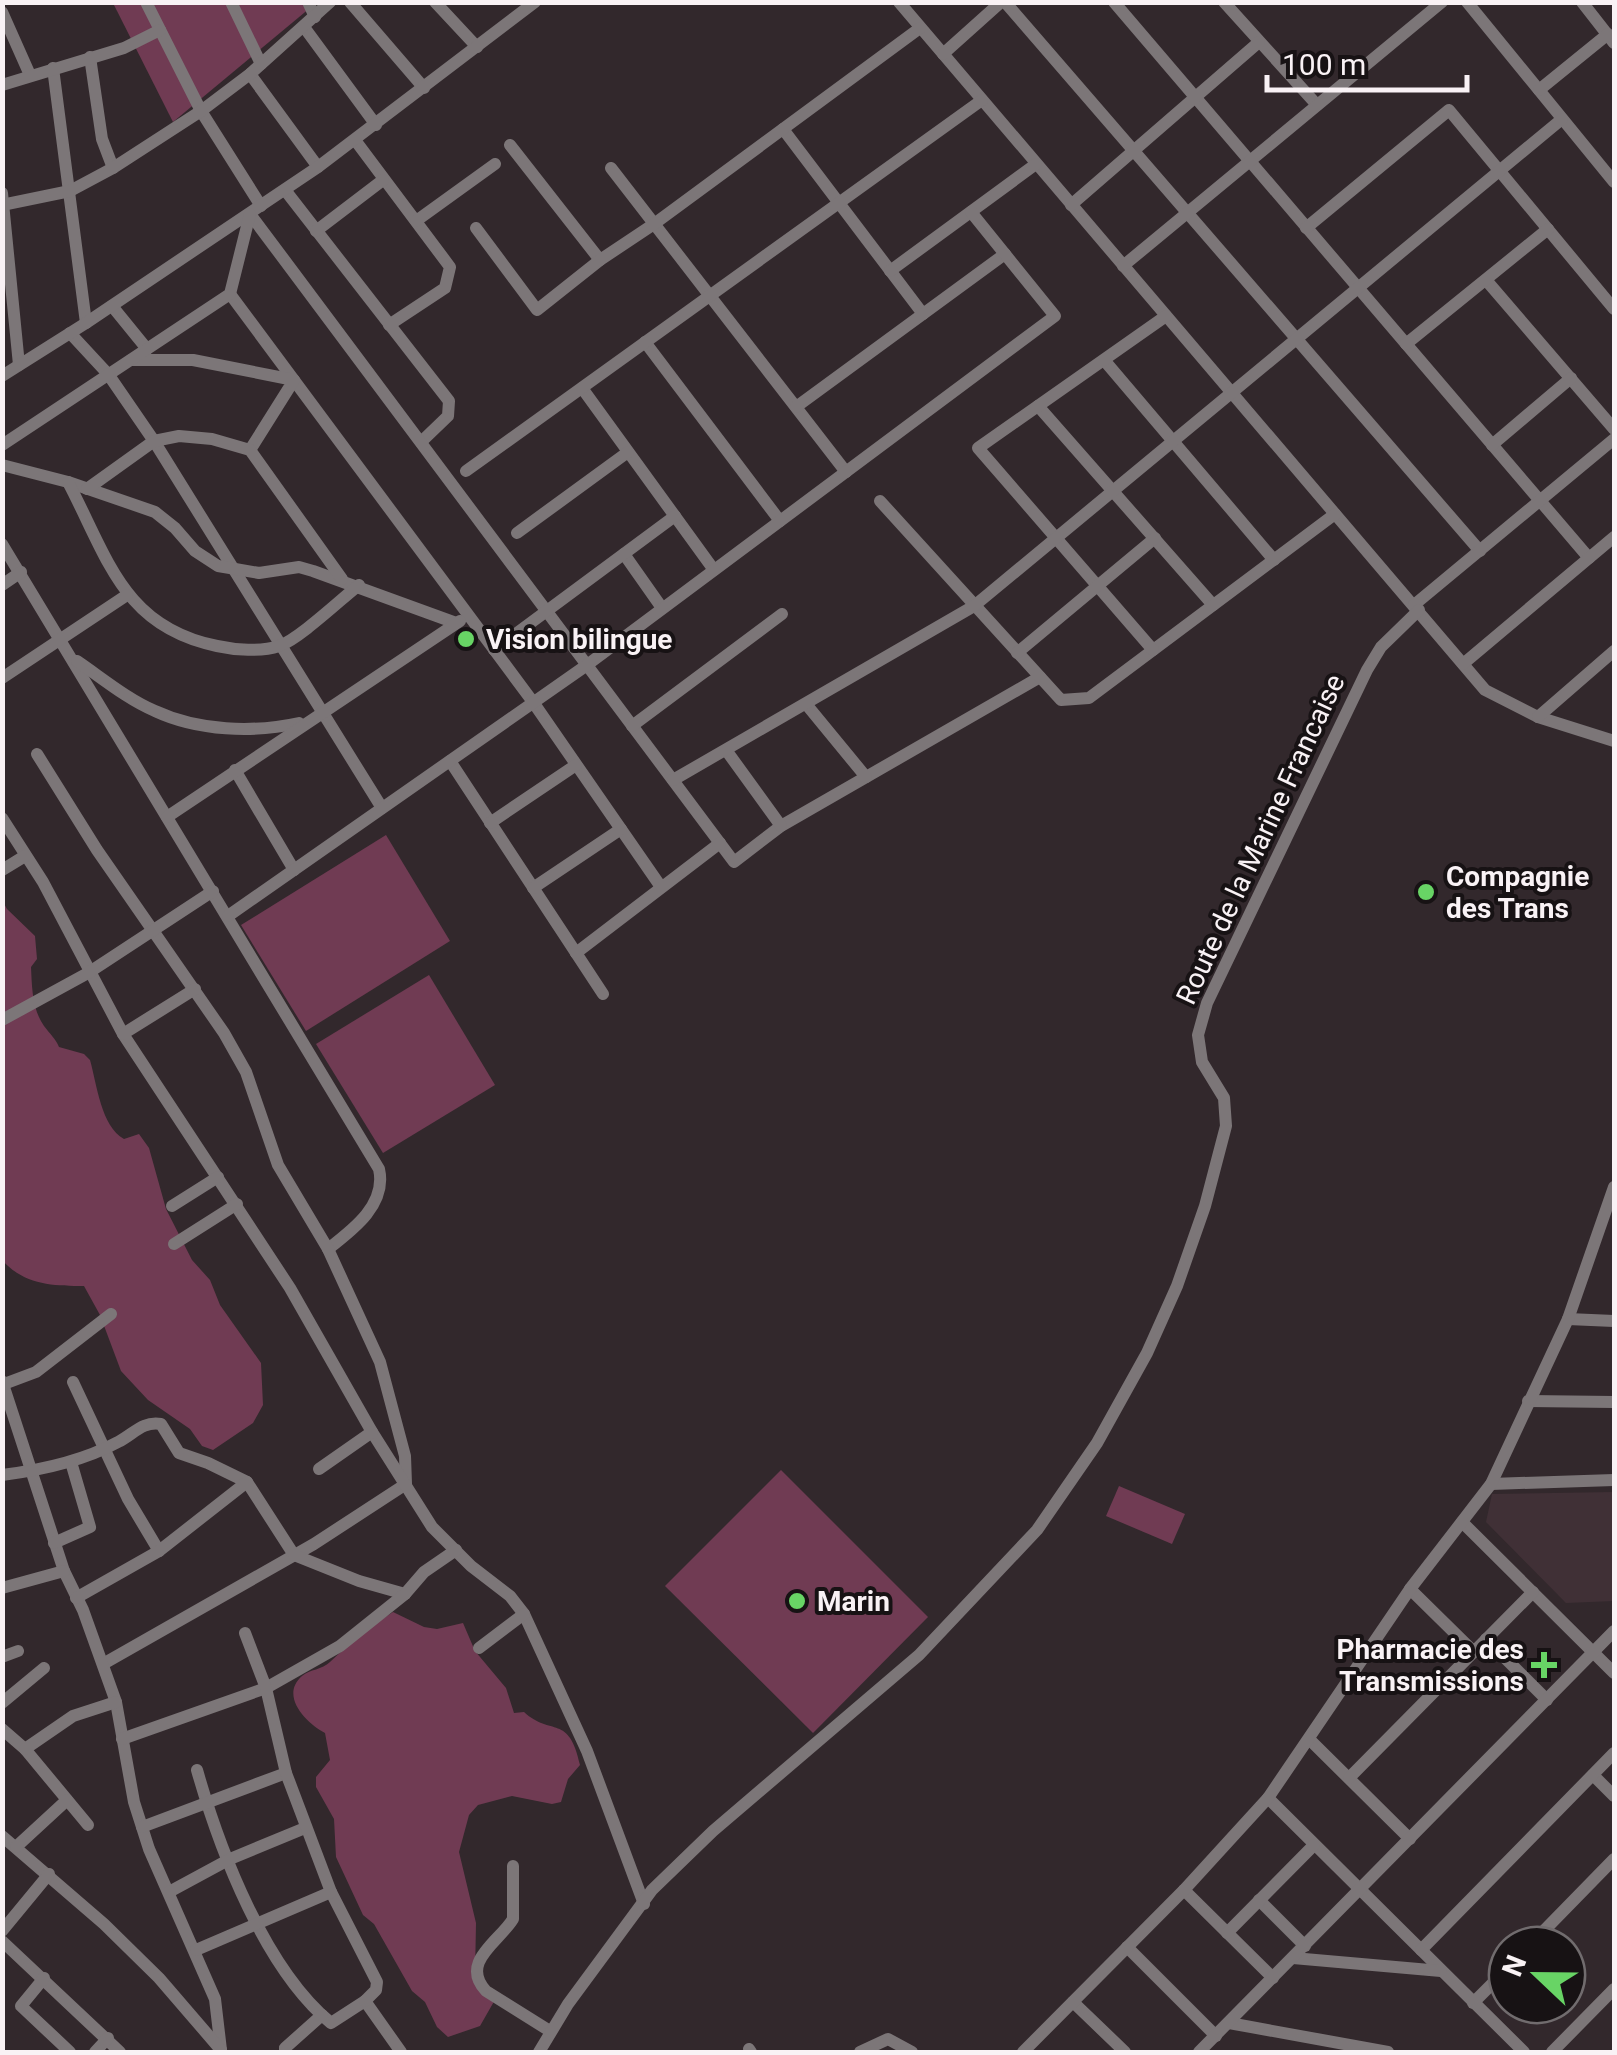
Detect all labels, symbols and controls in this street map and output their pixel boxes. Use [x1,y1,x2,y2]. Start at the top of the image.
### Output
scale bar [1267,30,1467,92]
text: 100 m [1282,47,1366,82]
place label: Vision bilingue [486,623,672,656]
marker: Vision bilingue [455,628,477,650]
street label: Route de la Marine Francaise [1169,669,1352,1009]
place label: Compagnie des Trans [1446,860,1589,925]
marker: Compagnie des Trans [1415,881,1437,903]
place label: Marin [817,1585,890,1618]
marker: Marin [786,1590,808,1612]
place label: Pharmacie des Transmissions [1336,1633,1524,1698]
marker: Pharmacie des Transmissions [1533,1654,1555,1676]
north arrow [1487,1925,1587,2025]
text: N [1495,1950,1533,1981]

